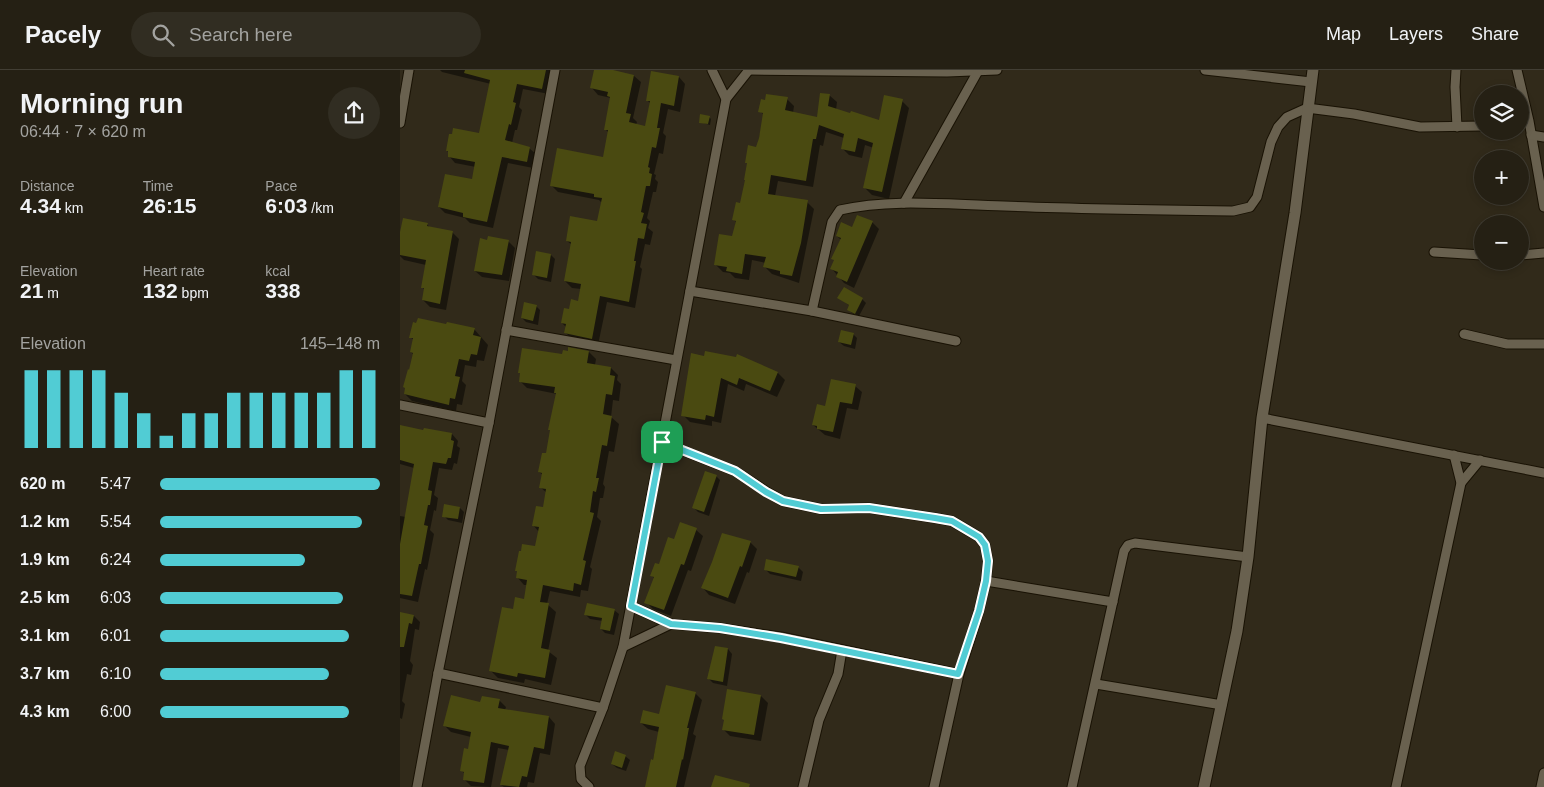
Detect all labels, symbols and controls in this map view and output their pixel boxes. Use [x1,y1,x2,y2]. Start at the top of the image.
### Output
search box [131,12,481,57]
text: Pacely [25,21,101,48]
icon: search [149,21,177,49]
text: Search here [189,24,293,45]
text: Map [1326,24,1361,44]
text: Layers [1389,24,1443,44]
text: Share [1471,24,1519,44]
map controls [1474,85,1529,270]
button: layers [1474,85,1529,140]
button: share [328,87,380,139]
text: Morning run [20,88,183,119]
text: 06:44 · 7 × 620 m [20,123,146,140]
button: + [1474,150,1529,205]
text: Distance [20,178,74,194]
text: Time [143,178,173,194]
text: Pace [265,178,297,194]
text: 4.34 [20,194,61,217]
text: 26:15 [143,194,196,217]
text: 6:03 [265,194,307,217]
text: km [61,200,83,216]
text: /km [307,200,334,216]
button: − [1474,215,1529,270]
text: Elevation [20,263,78,279]
text: Heart rate [143,263,205,279]
text: kcal [265,263,290,279]
text: 21 [20,279,43,302]
text: 132 [143,279,178,302]
text: 338 [265,279,300,302]
text: m [43,285,59,301]
text: bpm [178,285,209,301]
text: Elevation [20,335,86,352]
text: 145–148 m [300,335,380,352]
pin [641,421,683,463]
icon: arrive [648,428,676,456]
text: 620 m [20,475,65,492]
text: 5:47 [100,475,131,492]
text: 1.2 km [20,513,70,530]
text: 5:54 [100,513,131,530]
text: 1.9 km [20,551,70,568]
text: 6:24 [100,551,131,568]
text: 2.5 km [20,589,70,606]
text: 6:03 [100,589,131,606]
text: 3.1 km [20,627,70,644]
text: 6:01 [100,627,131,644]
text: 3.7 km [20,665,70,682]
text: 6:10 [100,665,131,682]
text: 4.3 km [20,703,70,720]
text: 6:00 [100,703,131,720]

